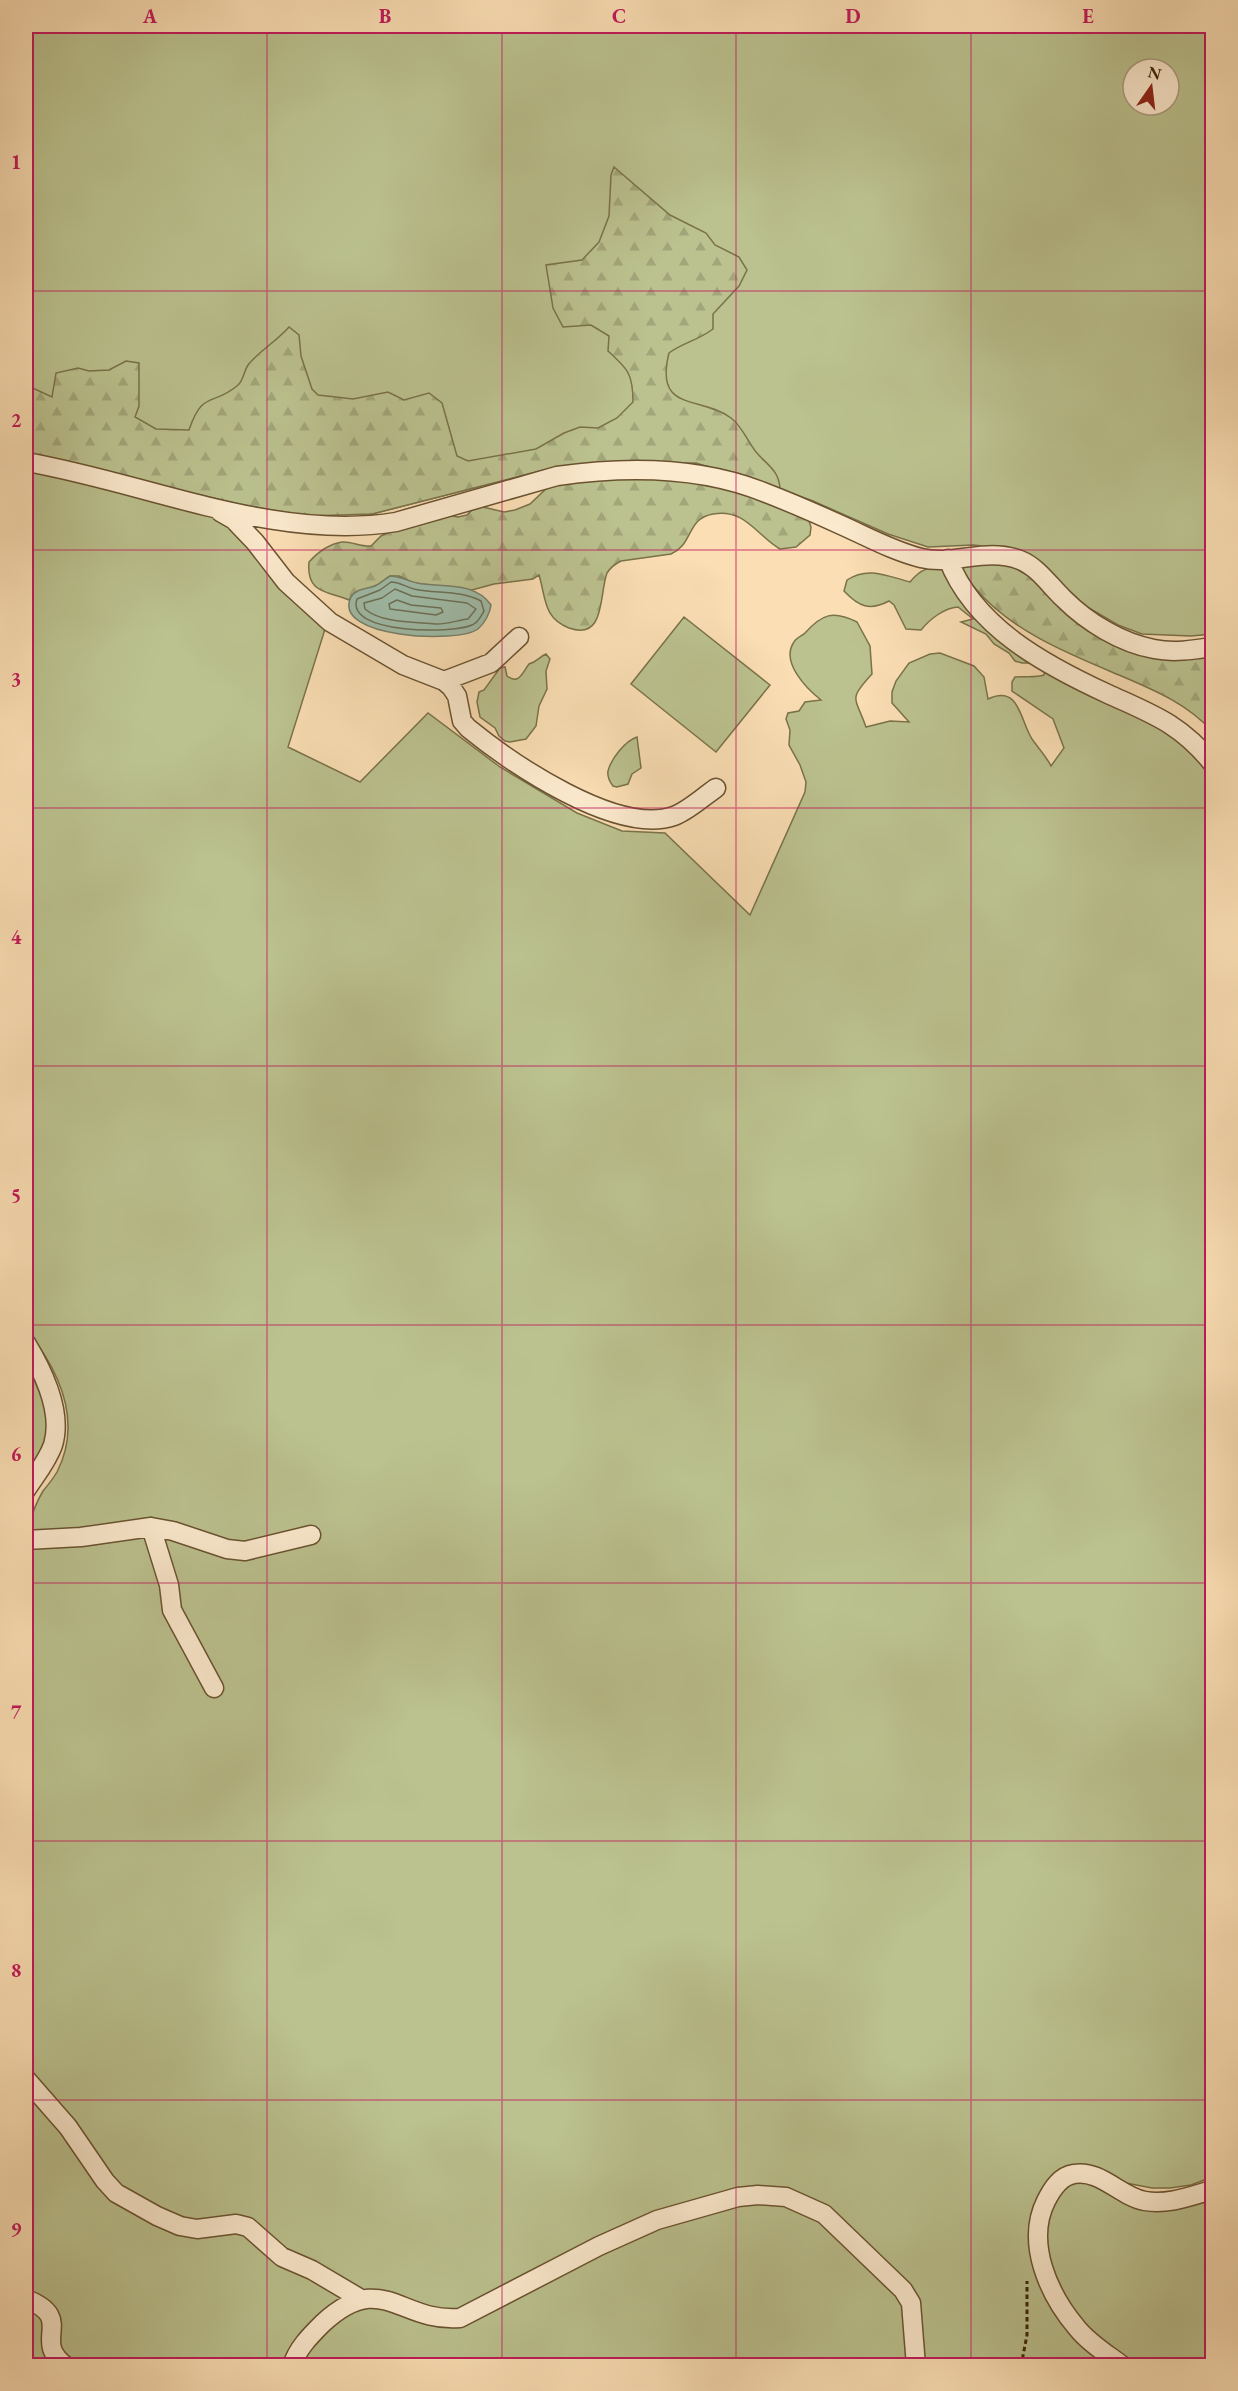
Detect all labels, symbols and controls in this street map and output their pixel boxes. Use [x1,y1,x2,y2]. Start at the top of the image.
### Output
text: A [142,3,158,29]
text: B [379,3,391,29]
text: C [612,3,626,29]
text: D [845,3,861,29]
text: E [1082,3,1094,29]
north arrow [1121,57,1181,117]
text: N [1146,61,1163,85]
text: 1 [11,149,21,175]
text: 2 [11,407,22,433]
text: 3 [11,666,21,692]
text: 4 [11,924,22,950]
text: 5 [11,1182,21,1208]
text: 6 [11,1441,22,1467]
text: 7 [11,1699,22,1725]
text: 8 [11,1957,21,1983]
text: 9 [11,2216,22,2242]

